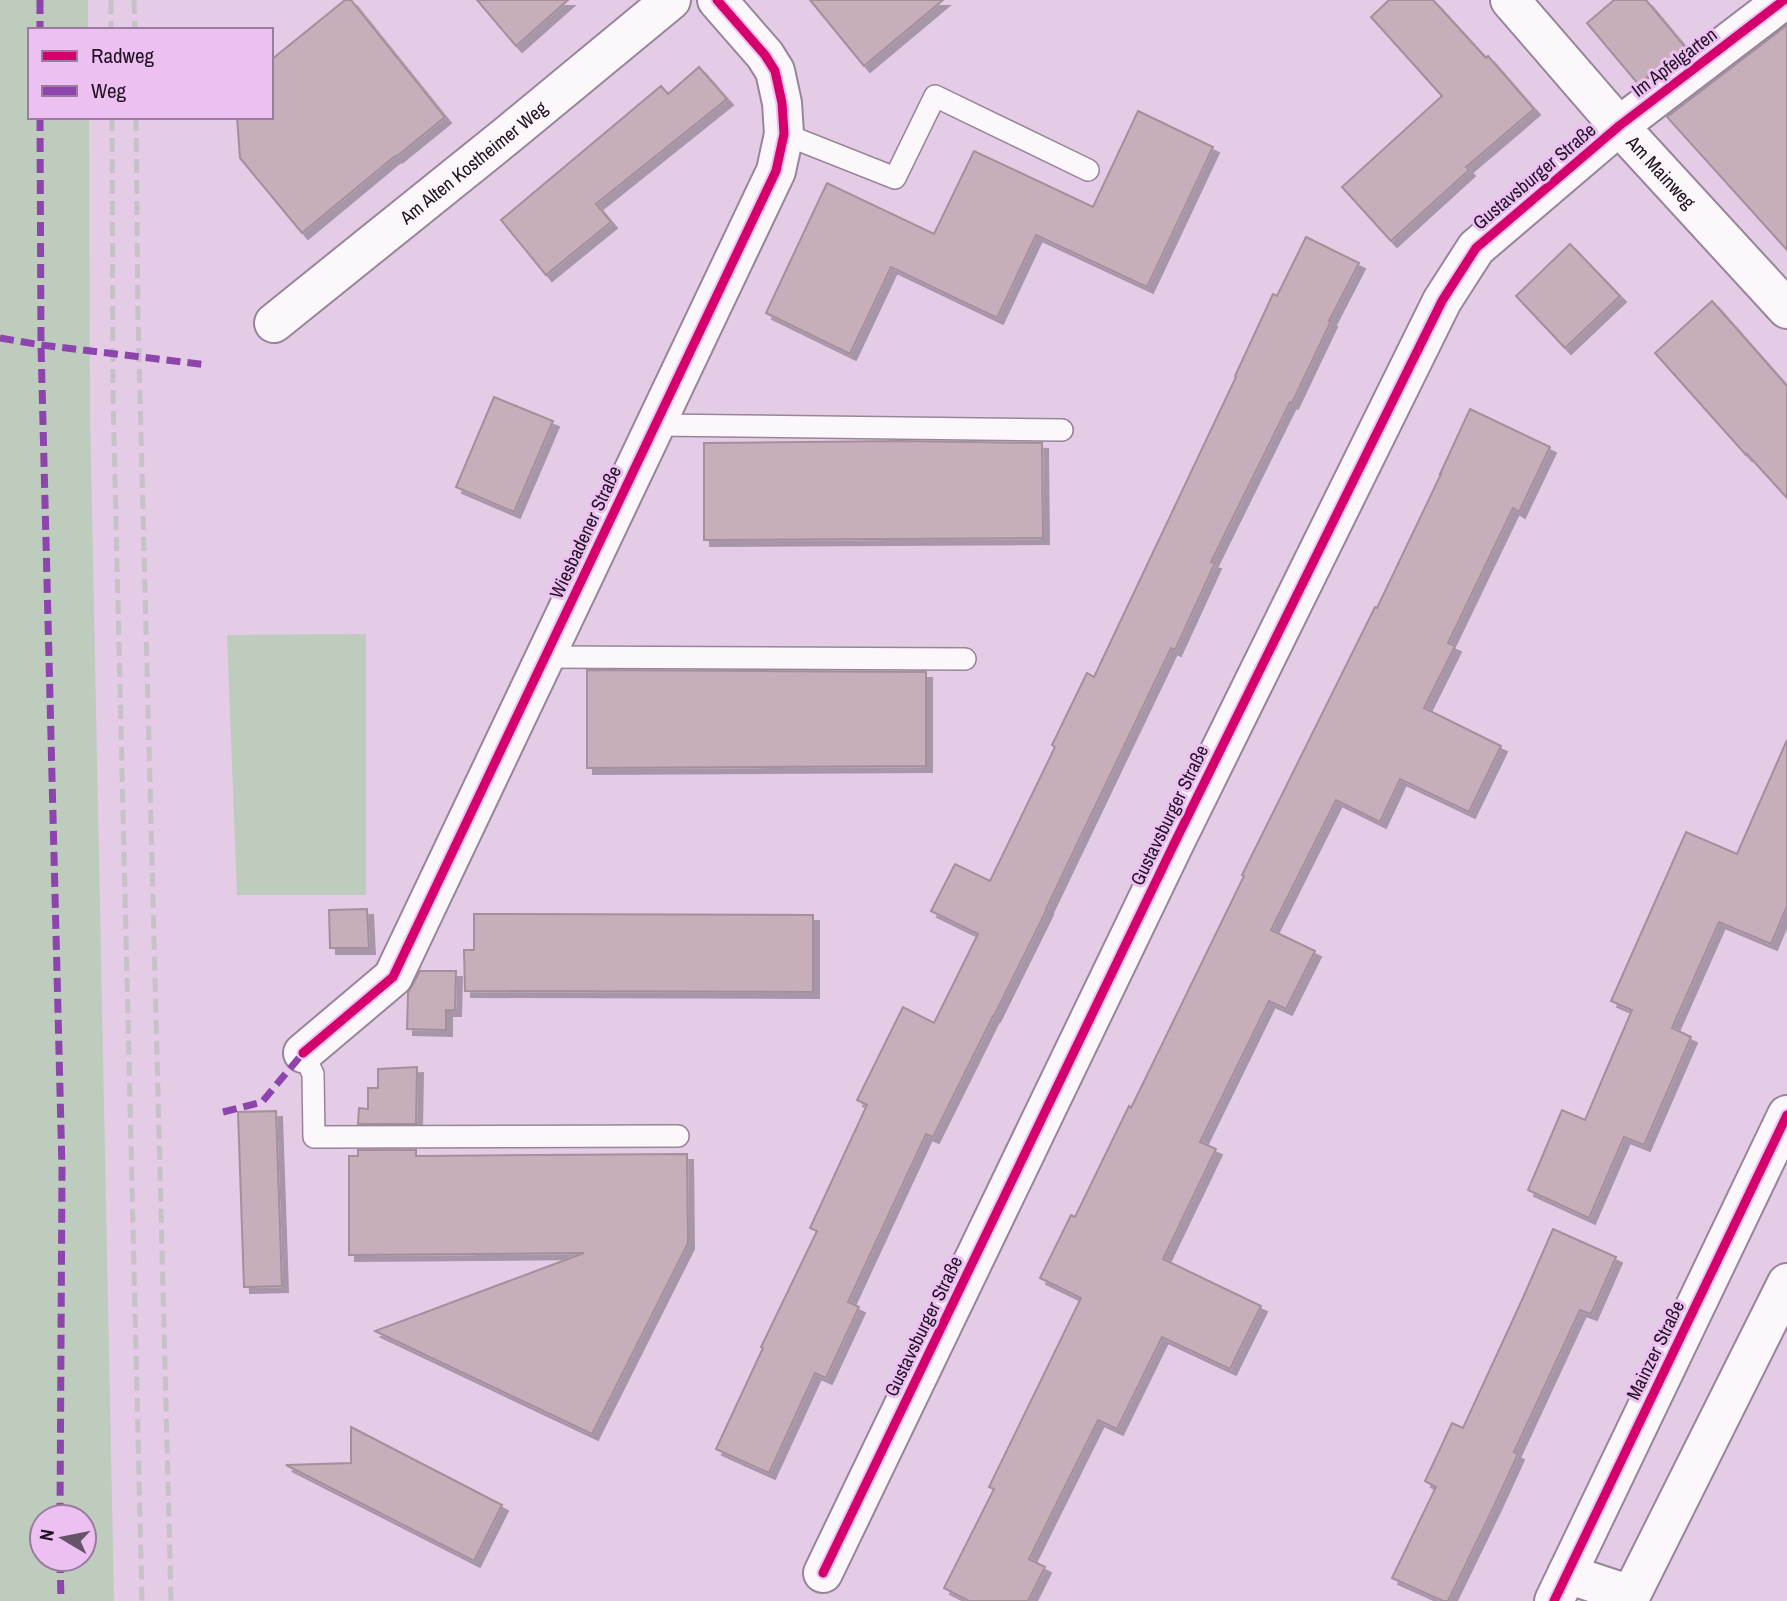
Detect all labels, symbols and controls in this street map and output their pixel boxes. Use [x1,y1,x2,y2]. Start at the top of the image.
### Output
street label: Im Apfelgarten [1626,21,1722,103]
legend [28,28,273,119]
text: Radweg [91,41,155,70]
text: Weg [91,76,127,105]
street label: Am Alten Kostheimer Weg [393,95,553,230]
street label: Gustavsburger Straße [1467,117,1601,235]
street label: Am Mainweg [1620,129,1702,215]
street label: Wiesbadener Straße [543,461,627,603]
street label: Gustavsburger Straße [1124,740,1214,890]
street label: Gustavsburger Straße [878,1251,968,1401]
street label: Mainzer Straße [1620,1296,1690,1404]
north arrow [28,1503,98,1573]
text: N [32,1527,60,1543]

